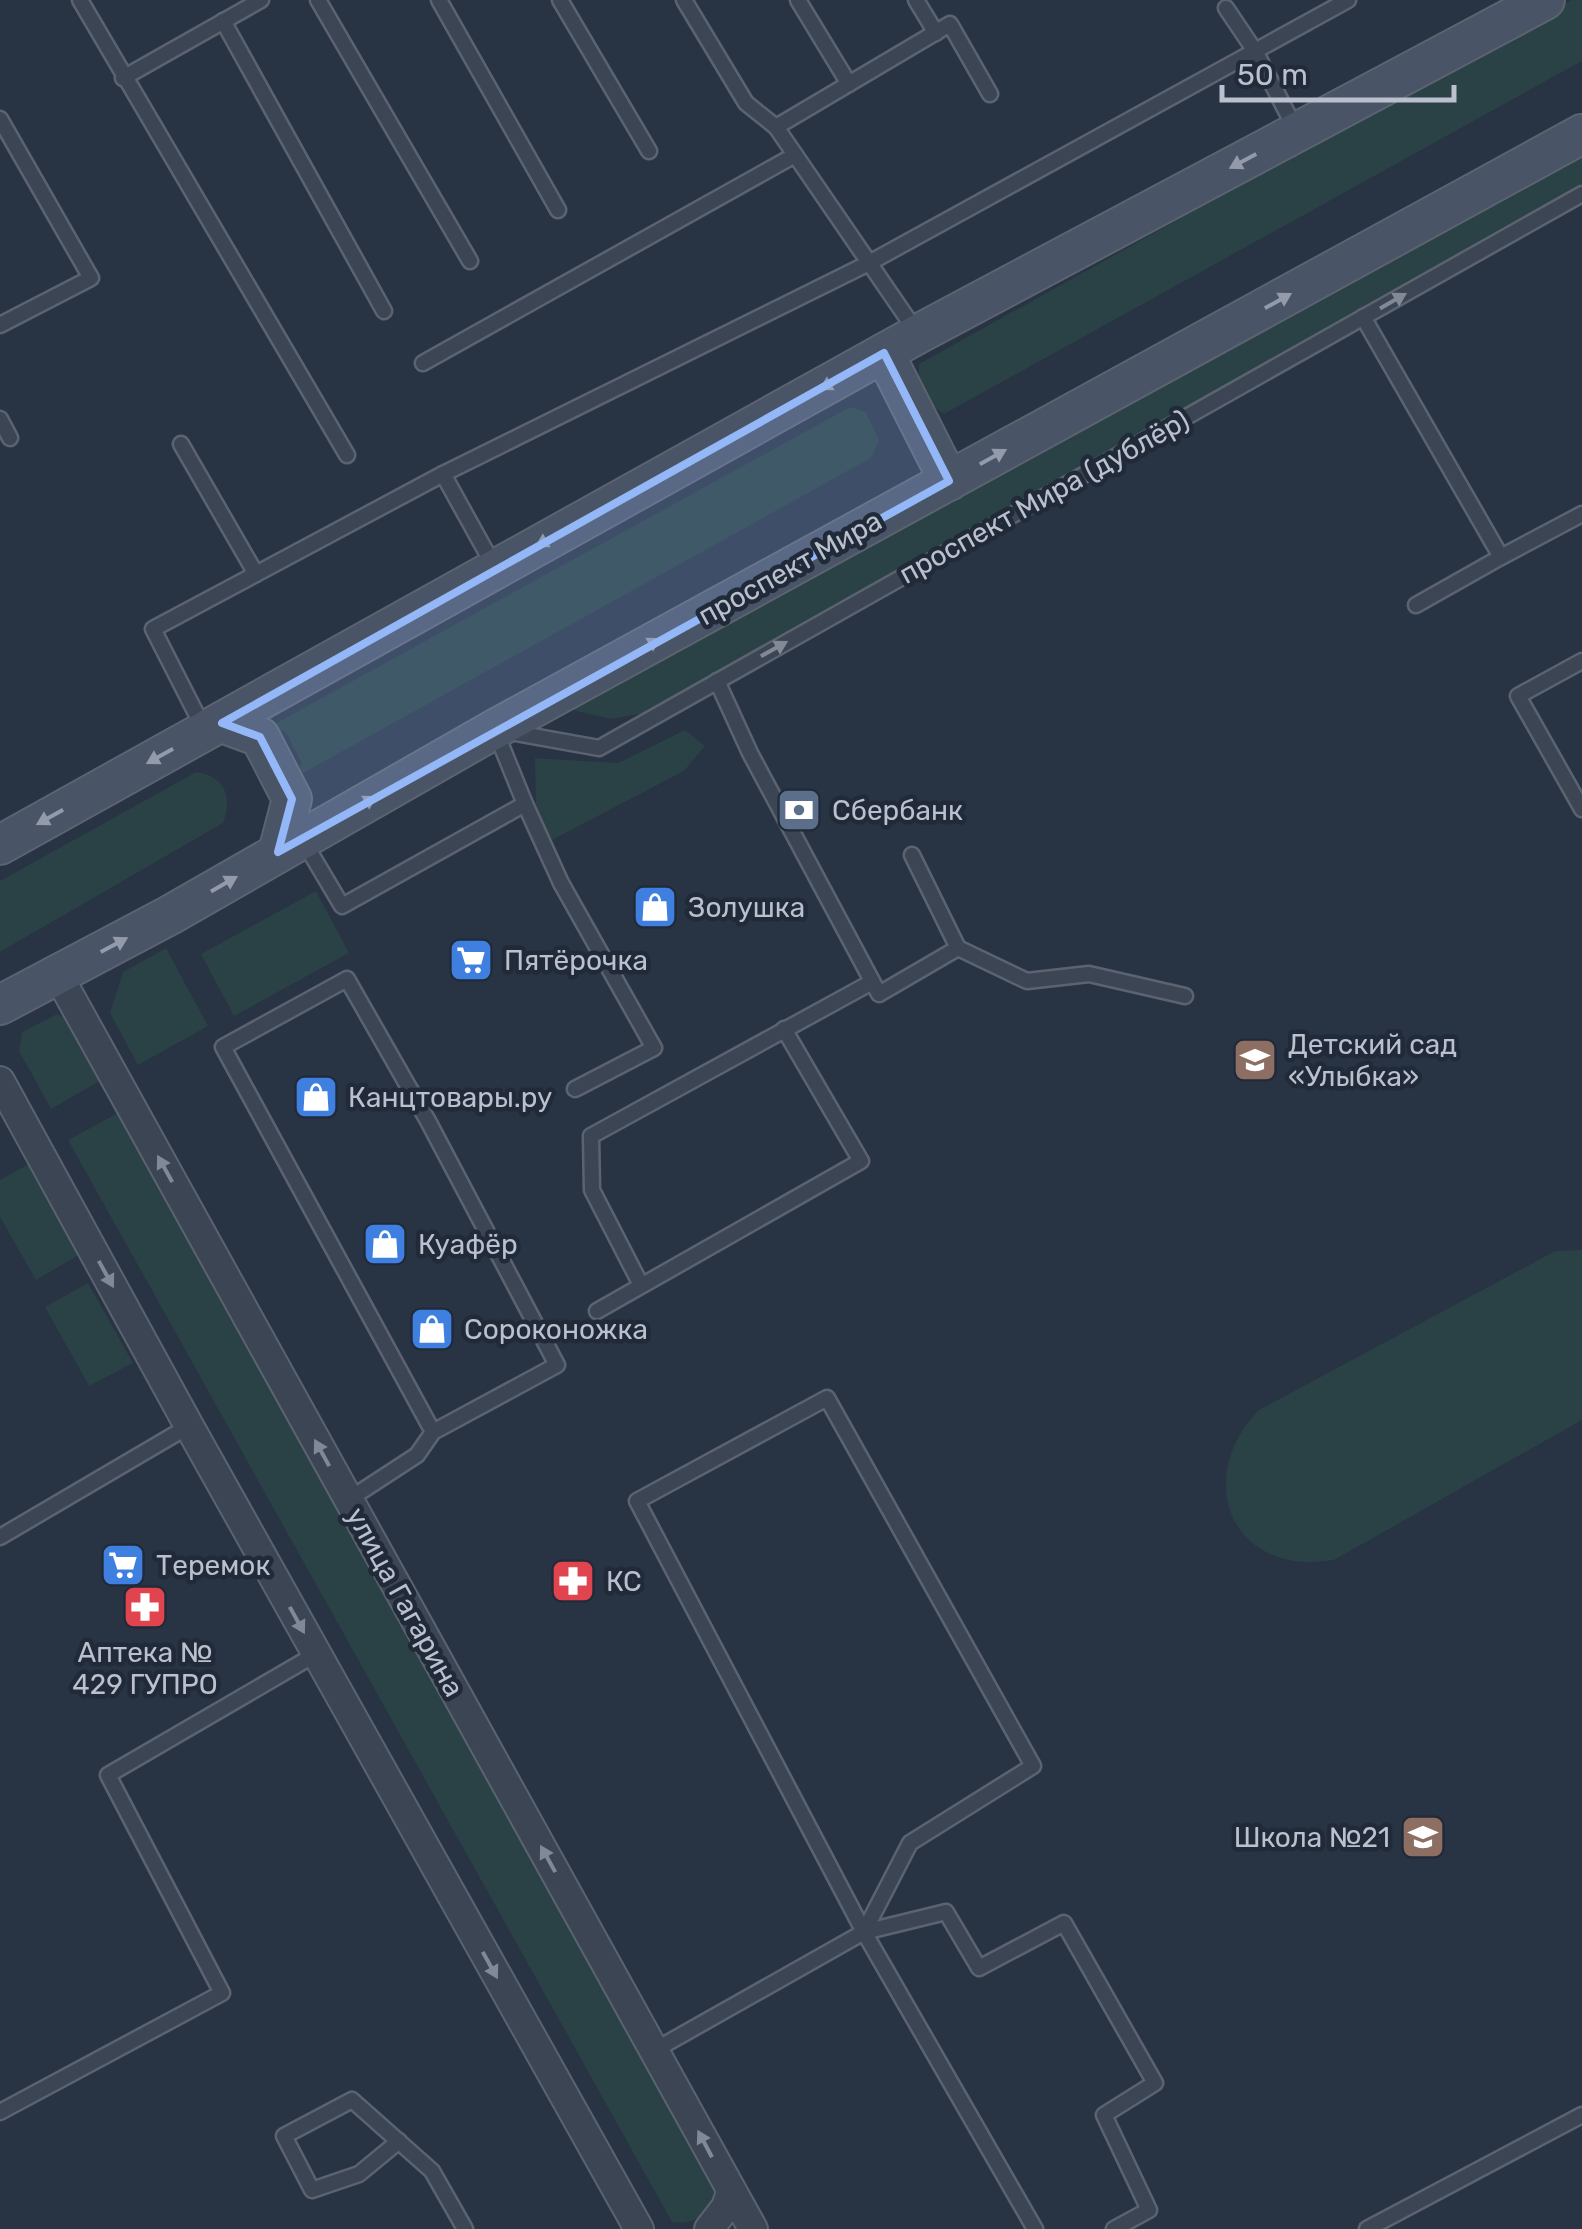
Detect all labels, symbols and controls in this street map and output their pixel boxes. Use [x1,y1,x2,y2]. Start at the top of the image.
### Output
scale bar [1222,40,1454,102]
text: 50 m [1237,57,1308,93]
one-way arrow [1228,153,1257,170]
one-way arrow [1264,292,1293,309]
one-way arrow [1379,292,1407,310]
one-way arrow [819,373,848,390]
street label: проспект Мира (дублёр) [893,403,1195,591]
one-way arrow [979,448,1008,465]
street label: проспект Мира [692,504,888,632]
one-way arrow [535,530,563,547]
one-way arrow [632,638,661,655]
one-way arrow [760,640,789,657]
one-way arrow [146,748,175,765]
bank icon: Сбербанк [776,787,822,833]
place label: Сбербанк [832,794,963,827]
one-way arrow [348,796,377,813]
one-way arrow [35,809,64,826]
one-way arrow [210,876,238,893]
shop icon: Золушка [632,884,678,930]
place label: Золушка [688,891,805,924]
one-way arrow [99,937,128,954]
supermarket icon: Пятёрочка [448,937,494,983]
place label: Пятёрочка [504,944,648,977]
place label: Детский сад «Улыбка» [1288,1028,1457,1093]
school or university icon: Детский сад «Улыбка» [1232,1037,1278,1083]
shop icon: Канцтовары.ру [293,1074,339,1120]
place label: Канцтовары.ру [348,1081,552,1114]
one-way arrow [156,1154,173,1183]
shop icon: Куафёр [362,1221,408,1267]
place label: Куафёр [418,1228,518,1261]
one-way arrow [97,1260,114,1289]
shop icon: Сороконожка [409,1306,455,1352]
place label: Сороконожка [464,1313,648,1346]
one-way arrow [313,1439,330,1468]
street label: улица Гагарина [339,1502,471,1702]
supermarket icon: Теремок [100,1542,146,1588]
place label: Теремок [156,1549,270,1582]
pharmacy icon: КС [550,1558,596,1604]
place label: КС [606,1565,642,1598]
pharmacy icon: Аптека № 429 ГУПРО [122,1584,168,1630]
one-way arrow [288,1606,306,1634]
place label: Аптека № 429 ГУПРО [72,1636,218,1701]
school or university icon: Школа №21 [1400,1814,1446,1860]
place label: Школа №21 [1234,1821,1390,1854]
one-way arrow [540,1845,557,1874]
one-way arrow [482,1950,499,1979]
one-way arrow [697,2129,714,2158]

